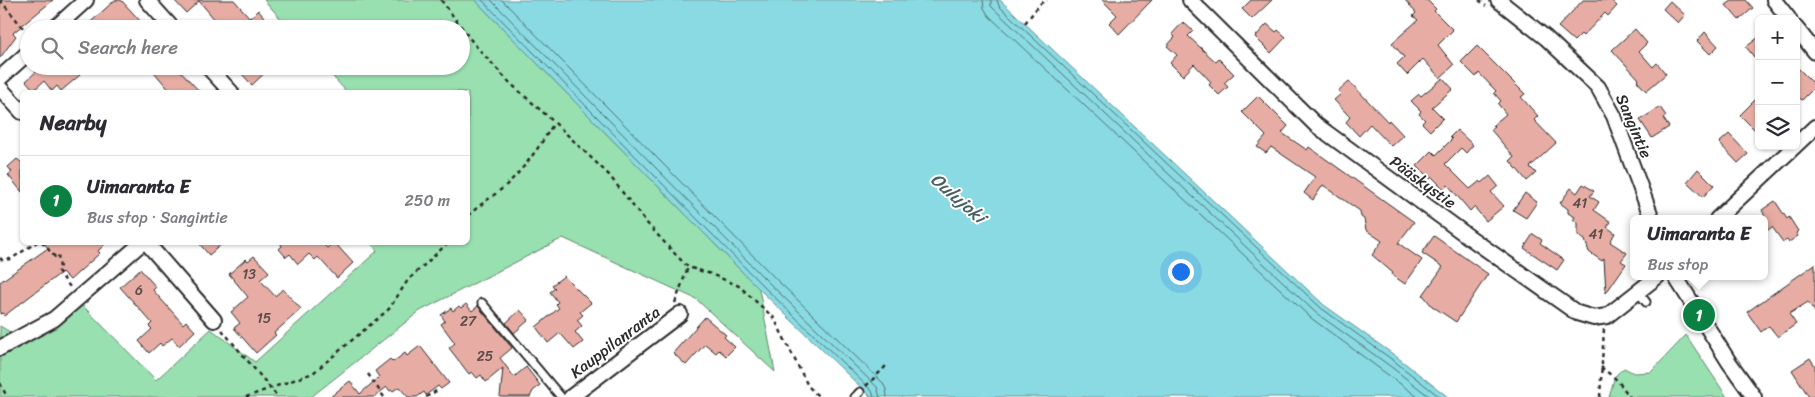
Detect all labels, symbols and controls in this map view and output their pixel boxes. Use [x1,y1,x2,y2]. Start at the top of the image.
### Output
map controls [1755,15,1800,150]
button: + [1755,15,1800,60]
search box [20,20,470,75]
text: Search here [78,31,178,64]
icon: search [38,34,66,62]
button: − [1755,60,1800,105]
street label: Sangintie [1607,89,1661,163]
text: Nearby [40,104,106,142]
button: layers [1755,105,1800,150]
street label: Pääskystie [1383,148,1463,216]
water label: Oulujoki [923,164,996,234]
text: Uimaranta E [87,170,190,203]
text: 1 [53,186,59,215]
text: 250 m [404,186,450,215]
house number: 41 [1573,191,1587,216]
text: Bus stop · Sangintie [87,203,228,232]
popup [1630,215,1768,280]
text: Uimaranta E [1648,217,1750,250]
house number: 41 [1589,222,1603,247]
text: Bus stop [1648,250,1708,279]
your location [1168,259,1194,285]
house number: 13 [242,262,256,287]
house number: 6 [135,278,143,303]
pin: 1 [1683,296,1715,334]
street label: Kauppilanranta [563,298,667,386]
house number: 15 [257,306,272,331]
house number: 27 [460,309,477,334]
house number: 25 [477,344,494,369]

